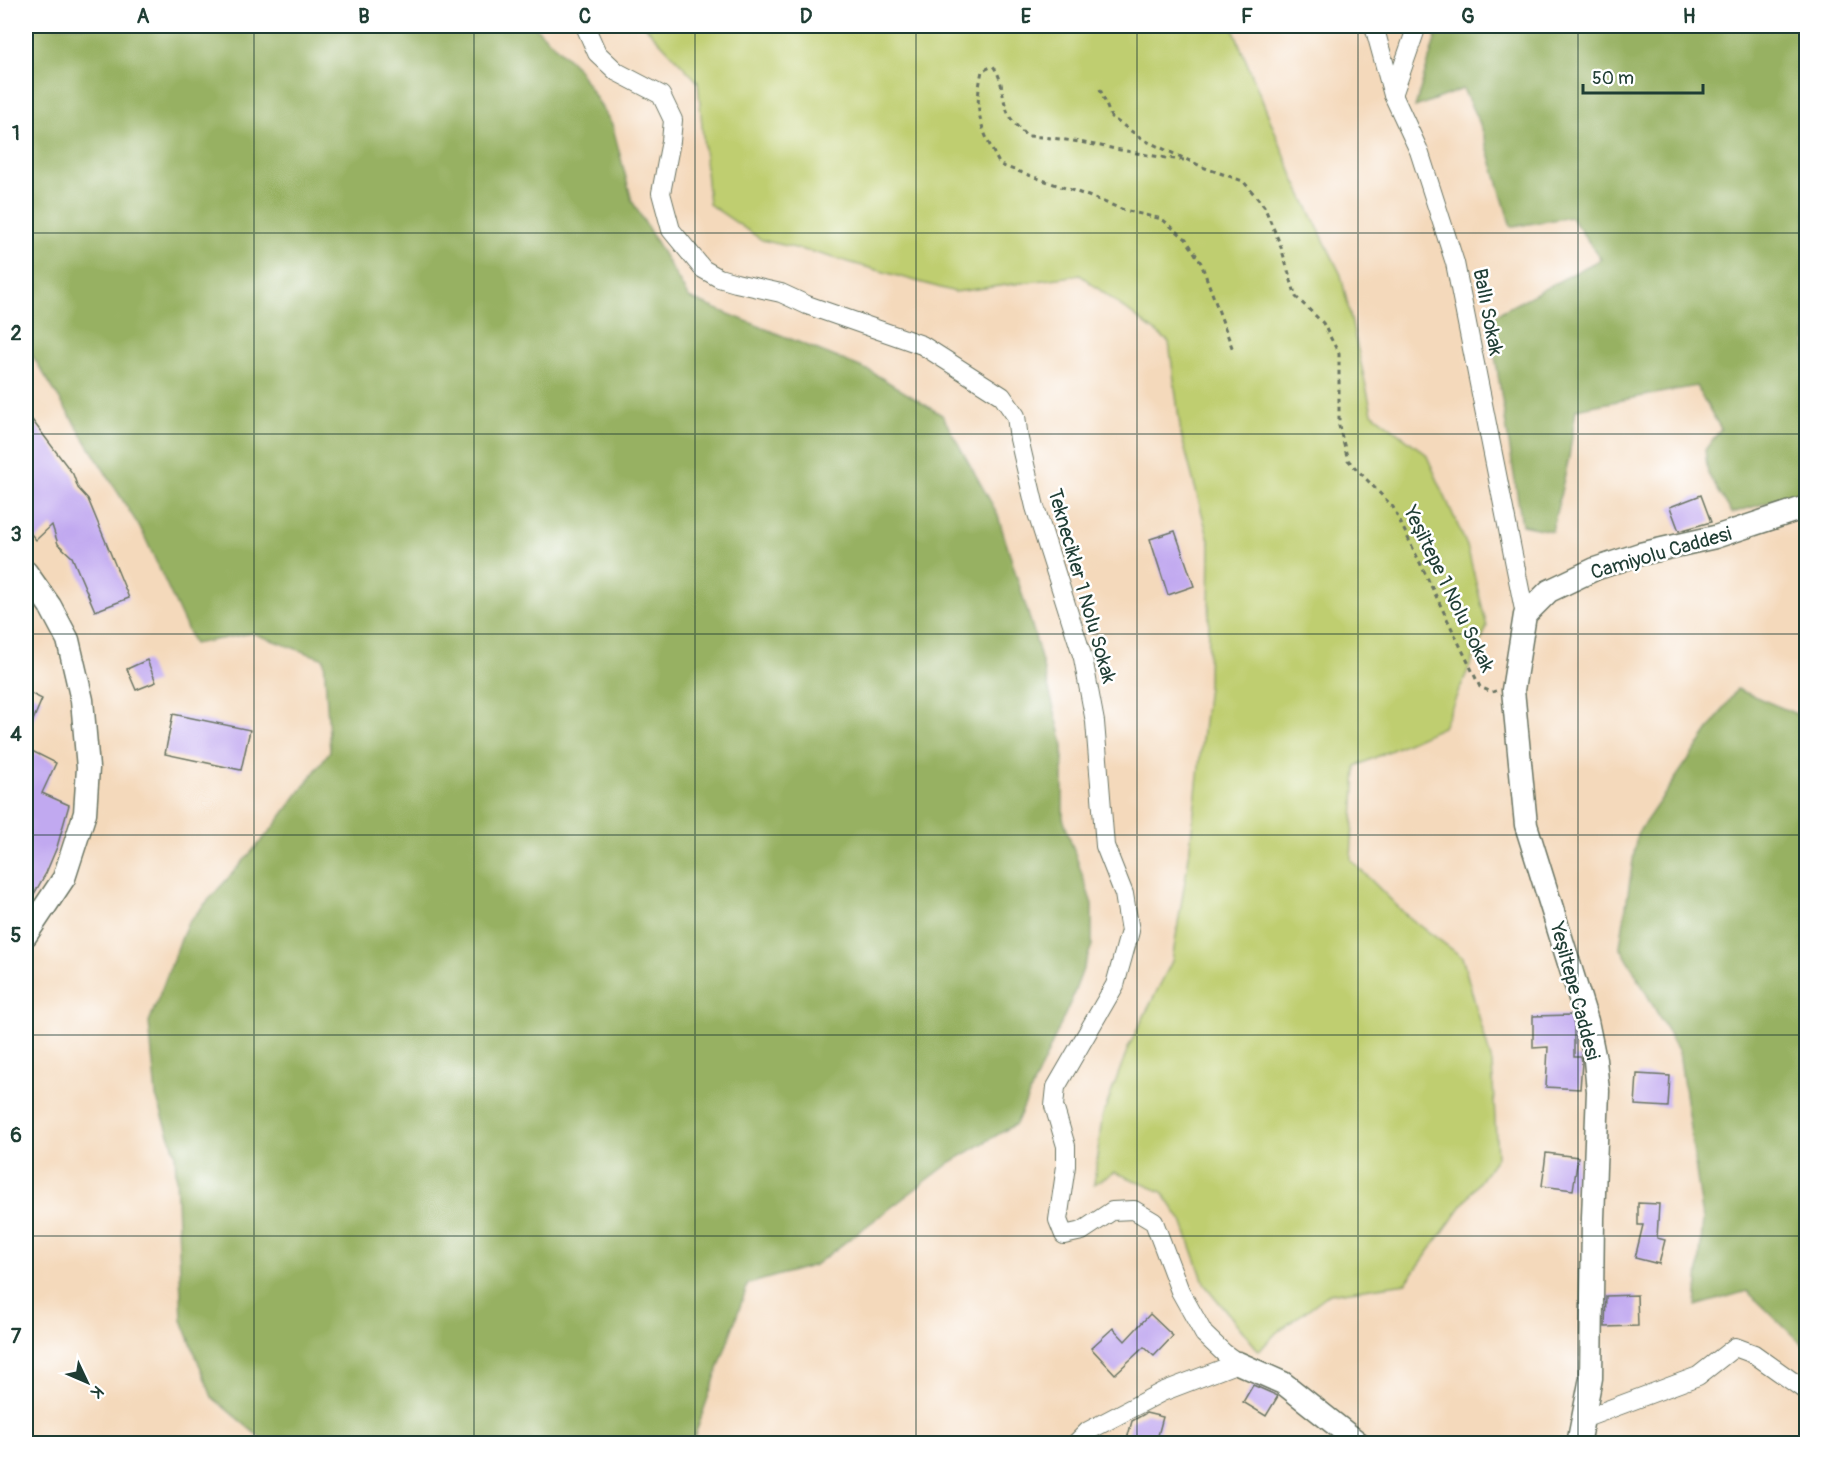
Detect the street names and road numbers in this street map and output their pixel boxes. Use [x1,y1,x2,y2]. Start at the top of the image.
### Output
street label: Ballı Sokak [1467,266,1509,358]
street label: Teknecikler 1 Nolu Sokak [1042,486,1122,687]
street label: Yeşiltepe 1 Nolu Sokak [1397,501,1500,677]
street label: Camiyolu Caddesi [1588,521,1734,585]
street label: Yeşiltepe Caddesi [1544,918,1605,1063]

